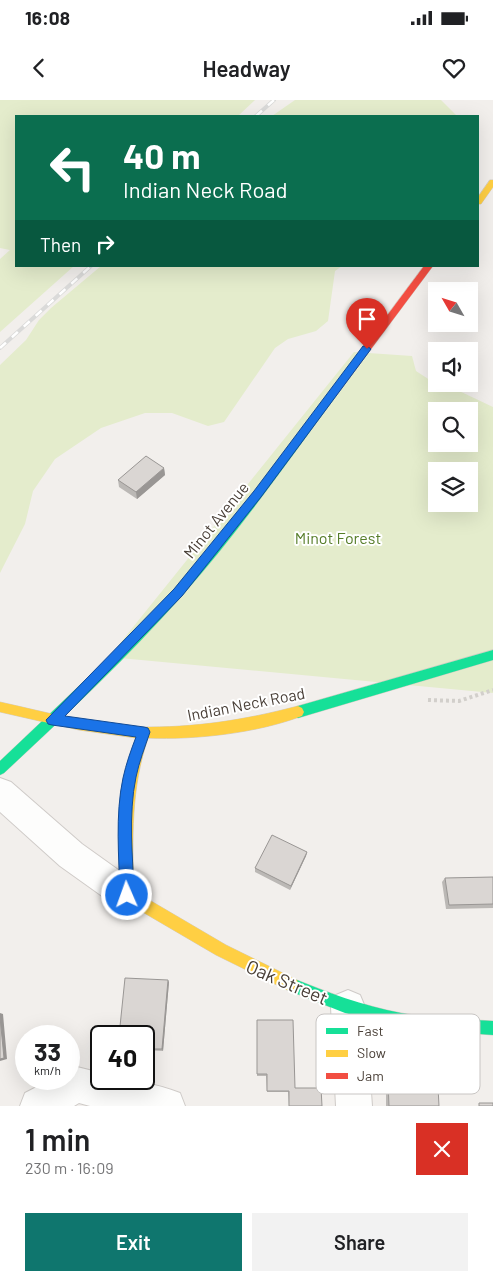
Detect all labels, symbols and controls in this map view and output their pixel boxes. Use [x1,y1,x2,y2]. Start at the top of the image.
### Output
text: 16:08 [25,6,70,29]
icon: back [25,54,53,82]
icon: heart [440,54,468,82]
text: Headway [203,55,290,81]
text: 40 m [123,134,200,176]
icon: left [40,135,105,200]
text: Indian Neck Road [123,176,288,202]
icon: right [91,230,119,258]
text: Then [40,233,81,256]
north arrow [428,282,478,332]
map controls [428,282,478,512]
pin [346,298,388,349]
icon: arrive [353,305,381,333]
button: sound [428,342,478,392]
button: search [428,402,478,452]
button: layers [428,462,478,512]
street label: Minot Avenue [179,478,252,562]
park label: Minot Forest [295,528,381,547]
street label: Indian Neck Road [185,683,306,724]
position arrow [100,868,152,920]
street label: Oak Street [243,954,332,1009]
legend [316,1014,480,1094]
text: Fast [357,1022,383,1039]
speed limit sign: 40 [90,1025,155,1090]
text: 33 [34,1036,61,1066]
text: Slow [357,1044,386,1061]
text: km/h [34,1063,61,1077]
text: Jam [357,1067,384,1084]
text: 1 min [25,1121,90,1157]
button: close [416,1123,468,1175]
text: 230 m · 16:09 [25,1158,114,1177]
button: Exit [25,1213,242,1271]
button: Share [252,1213,468,1271]

